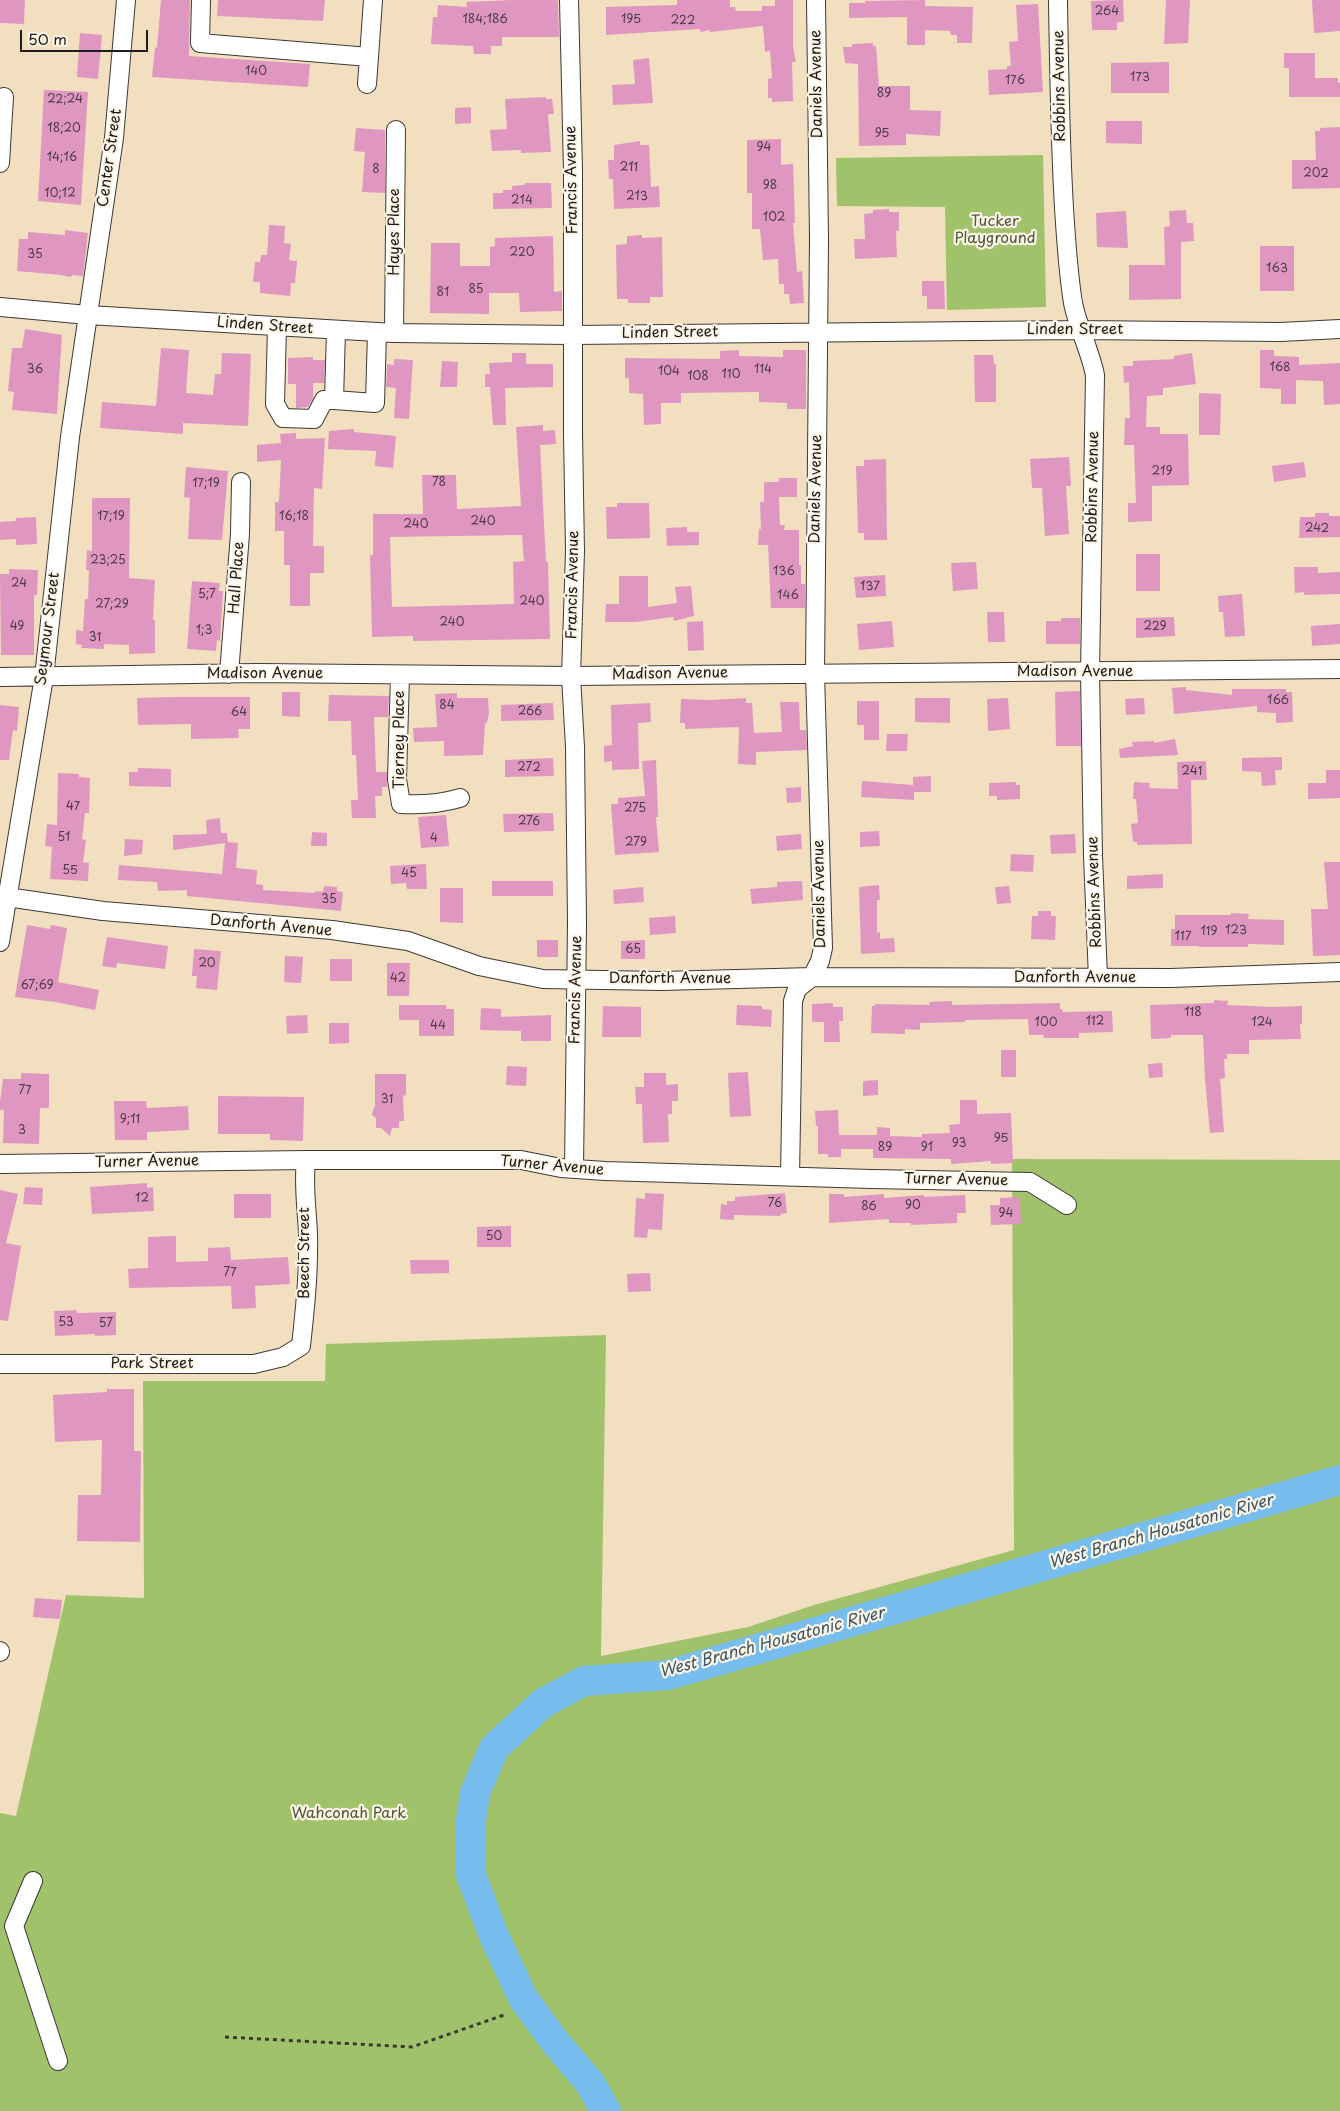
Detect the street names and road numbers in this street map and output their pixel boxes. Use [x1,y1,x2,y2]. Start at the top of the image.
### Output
street label: Daniels Avenue [807,29,827,139]
street label: Robbins Avenue [1050,30,1070,142]
street label: Center Street [94,108,126,208]
street label: Francis Avenue [562,125,582,235]
street label: Hayes Place [386,188,404,276]
street label: Linden Street [216,314,314,338]
street label: Linden Street [1027,321,1123,339]
street label: Linden Street [622,323,718,343]
street label: Robbins Avenue [1083,431,1103,543]
street label: Daniels Avenue [806,434,826,544]
street label: Francis Avenue [563,530,583,640]
street label: Hall Place [225,541,249,615]
street label: Seymour Street [32,571,64,687]
street label: Madison Avenue [1017,663,1133,681]
street label: Madison Avenue [612,664,728,684]
street label: Madison Avenue [207,665,323,683]
street label: Tierney Place [391,691,409,789]
street label: Robbins Avenue [1084,836,1106,948]
street label: Daniels Avenue [810,839,830,949]
street label: Danforth Avenue [209,912,333,940]
street label: Francis Avenue [566,935,586,1045]
street label: Danforth Avenue [1014,969,1136,987]
street label: Danforth Avenue [609,970,731,988]
street label: Turner Avenue [95,1152,199,1172]
street label: Turner Avenue [499,1152,605,1180]
street label: Turner Avenue [904,1170,1008,1190]
street label: Beech Street [296,1207,314,1299]
street label: Park Street [110,1355,194,1373]

